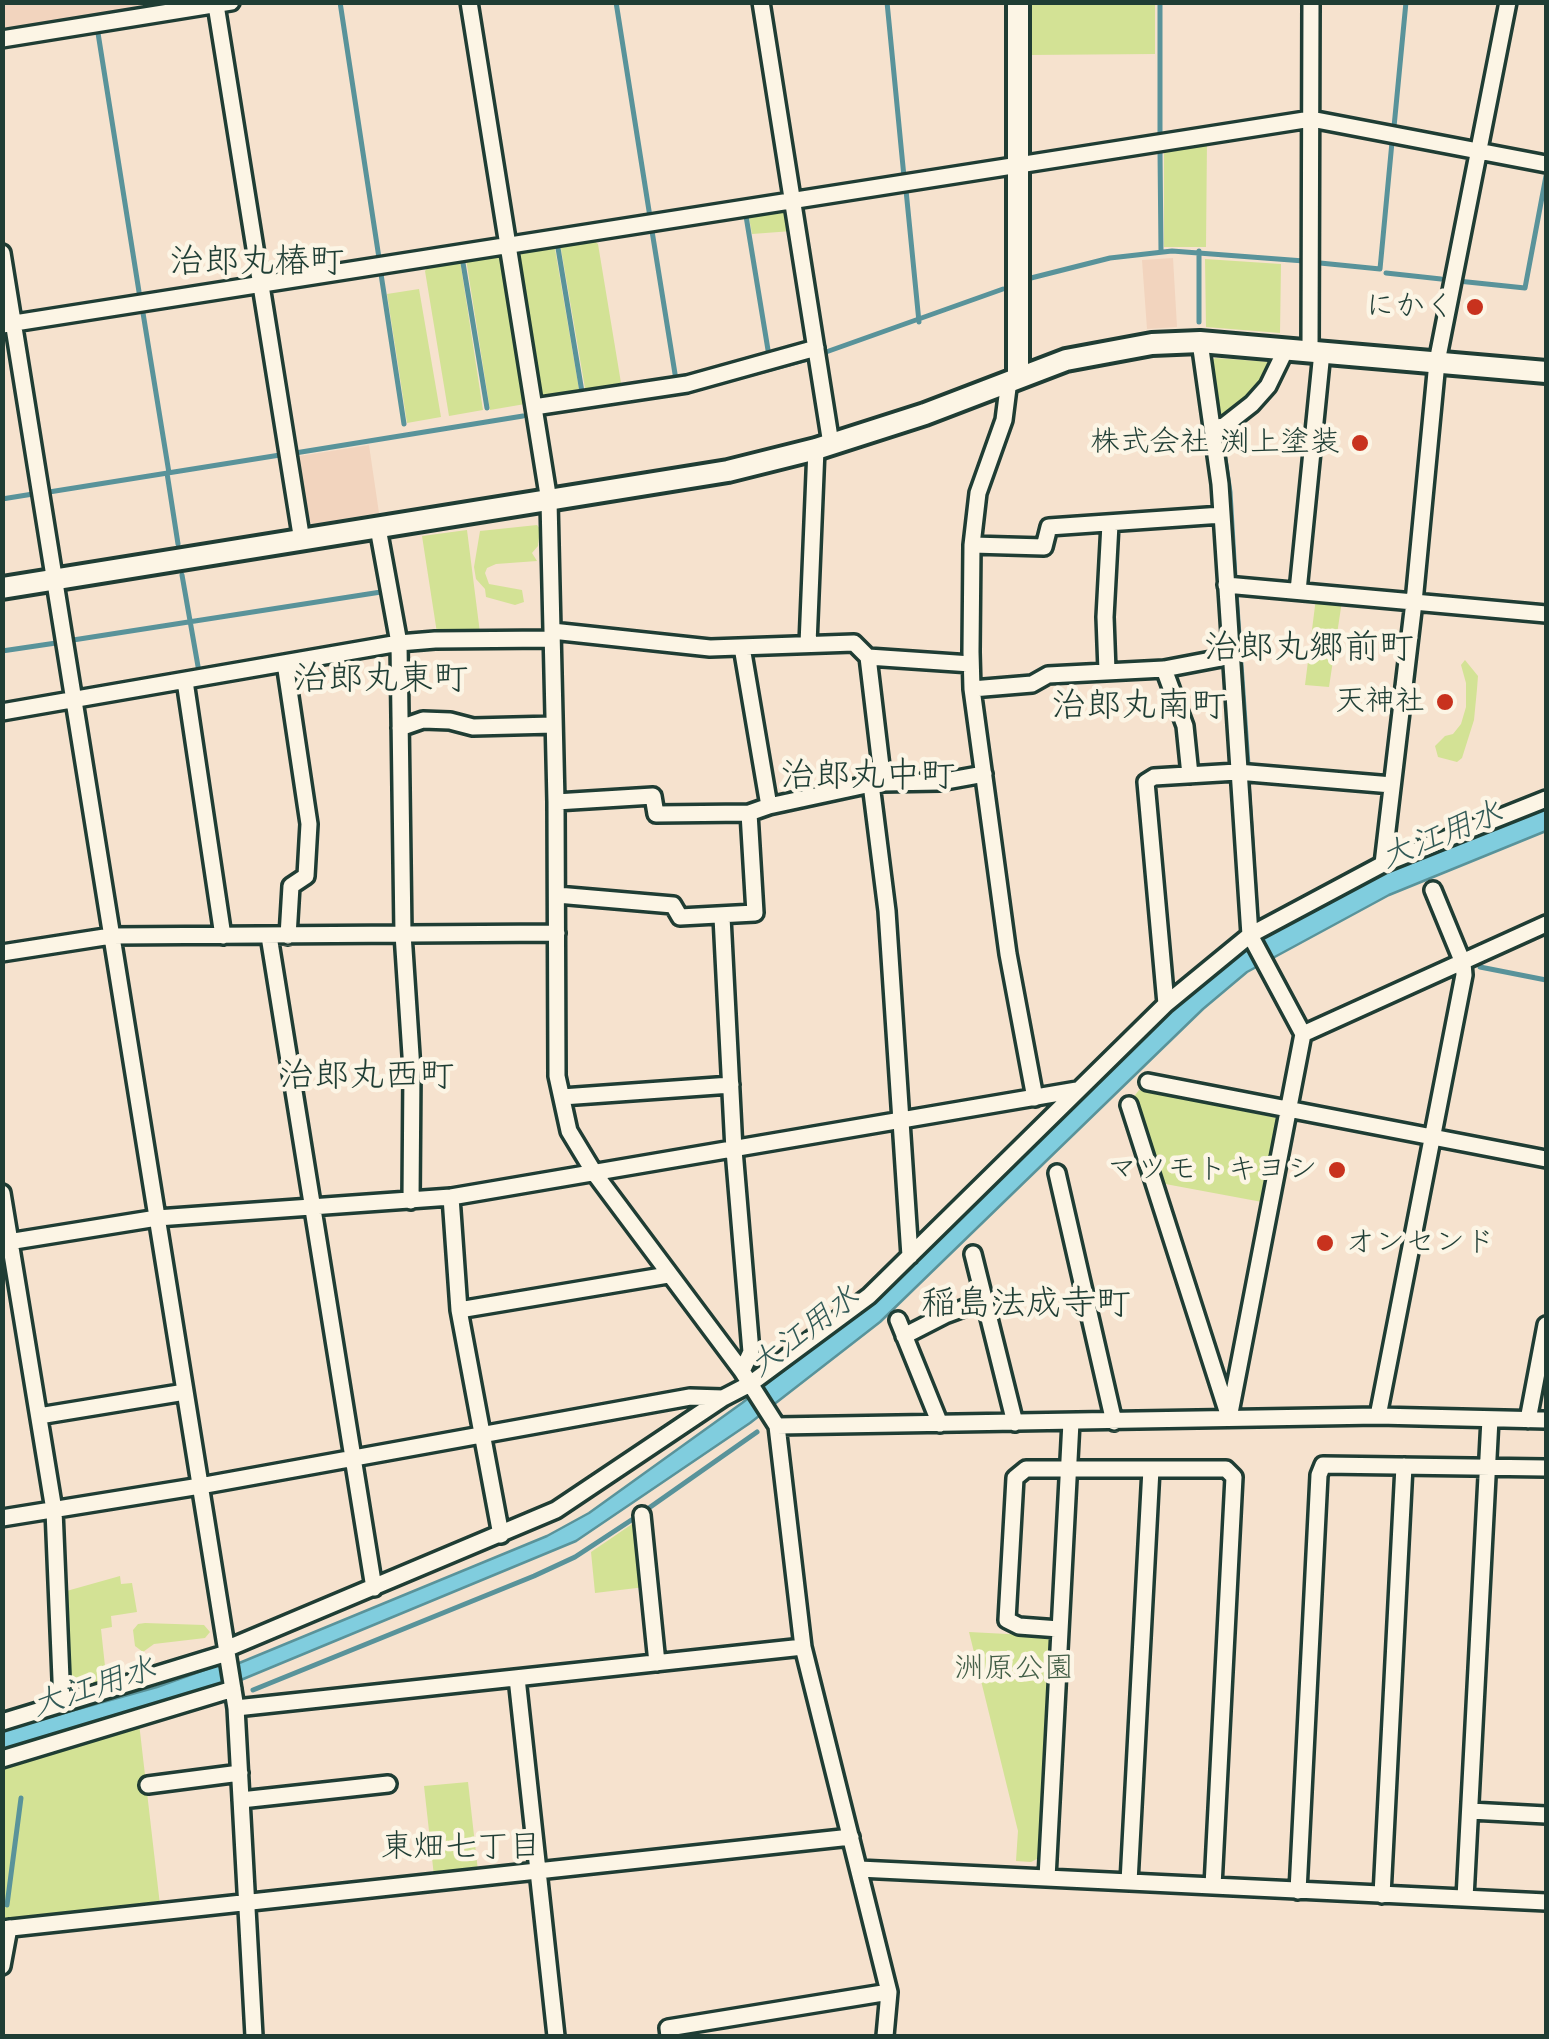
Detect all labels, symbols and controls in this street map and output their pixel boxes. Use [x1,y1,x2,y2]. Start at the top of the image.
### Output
district label: 治郎丸椿町 [170,242,344,284]
place label: にかく [1365,289,1455,325]
marker: にかく [1464,296,1486,318]
place label: 株式会社 渕上塗装 [1090,425,1340,461]
marker: 株式会社 渕上塗装 [1349,432,1371,454]
district label: 治郎丸郷前町 [1204,628,1414,670]
district label: 治郎丸東町 [294,659,468,701]
place label: 天神社 [1335,684,1425,720]
district label: 治郎丸南町 [1052,686,1226,728]
marker: 天神社 [1434,691,1456,713]
district label: 治郎丸中町 [781,756,955,798]
water label: 大江用水 [1375,794,1509,878]
district label: 治郎丸西町 [280,1056,454,1098]
place label: マツモトキヨシ [1107,1152,1317,1188]
marker: マツモトキヨシ [1326,1159,1348,1181]
place label: オンセンド [1345,1225,1495,1261]
marker: オンセンド [1314,1232,1336,1254]
water label: 大江用水 [742,1278,868,1386]
district label: 稲島法成寺町 [921,1284,1131,1326]
water label: 大江用水 [27,1650,161,1726]
park label: 洲原公園 [954,1651,1074,1687]
district label: 東畑七丁目 [381,1829,541,1867]

